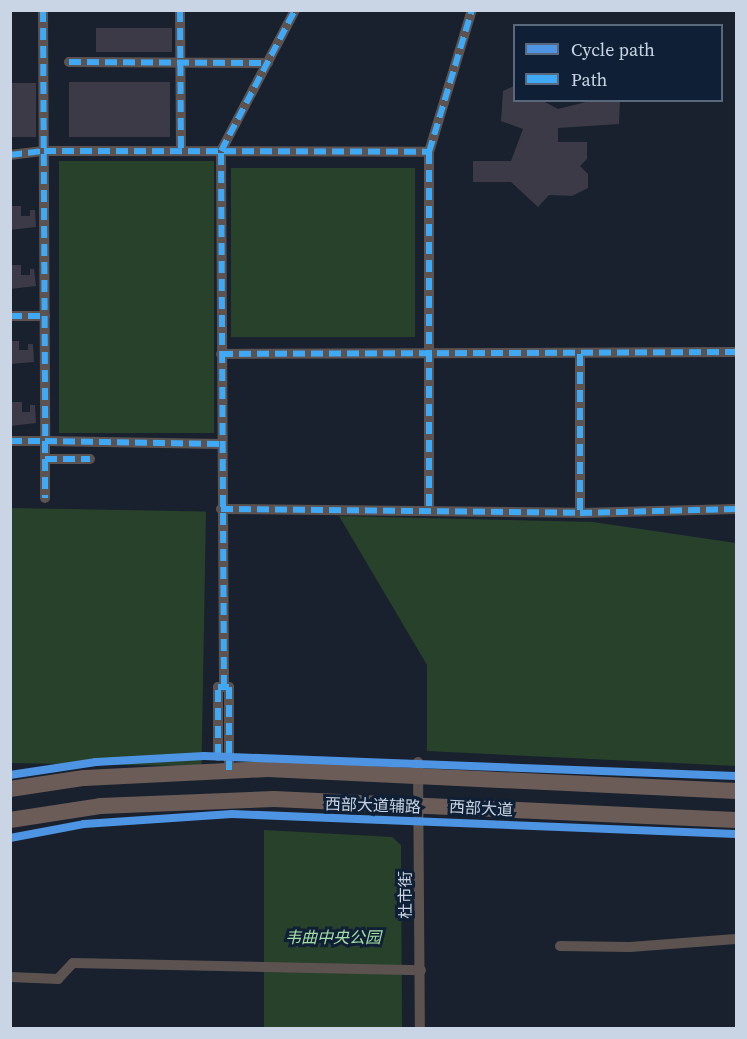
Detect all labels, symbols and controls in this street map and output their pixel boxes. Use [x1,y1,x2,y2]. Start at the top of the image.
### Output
legend [513,24,723,102]
text: Cycle path [571,37,655,62]
text: Path [571,67,607,92]
street label: 西部大道辅路 [325,794,421,816]
street label: 西部大道 [449,797,513,819]
street label: 杜市街 [395,871,415,919]
park label: 韦曲中央公园 [285,927,381,947]

